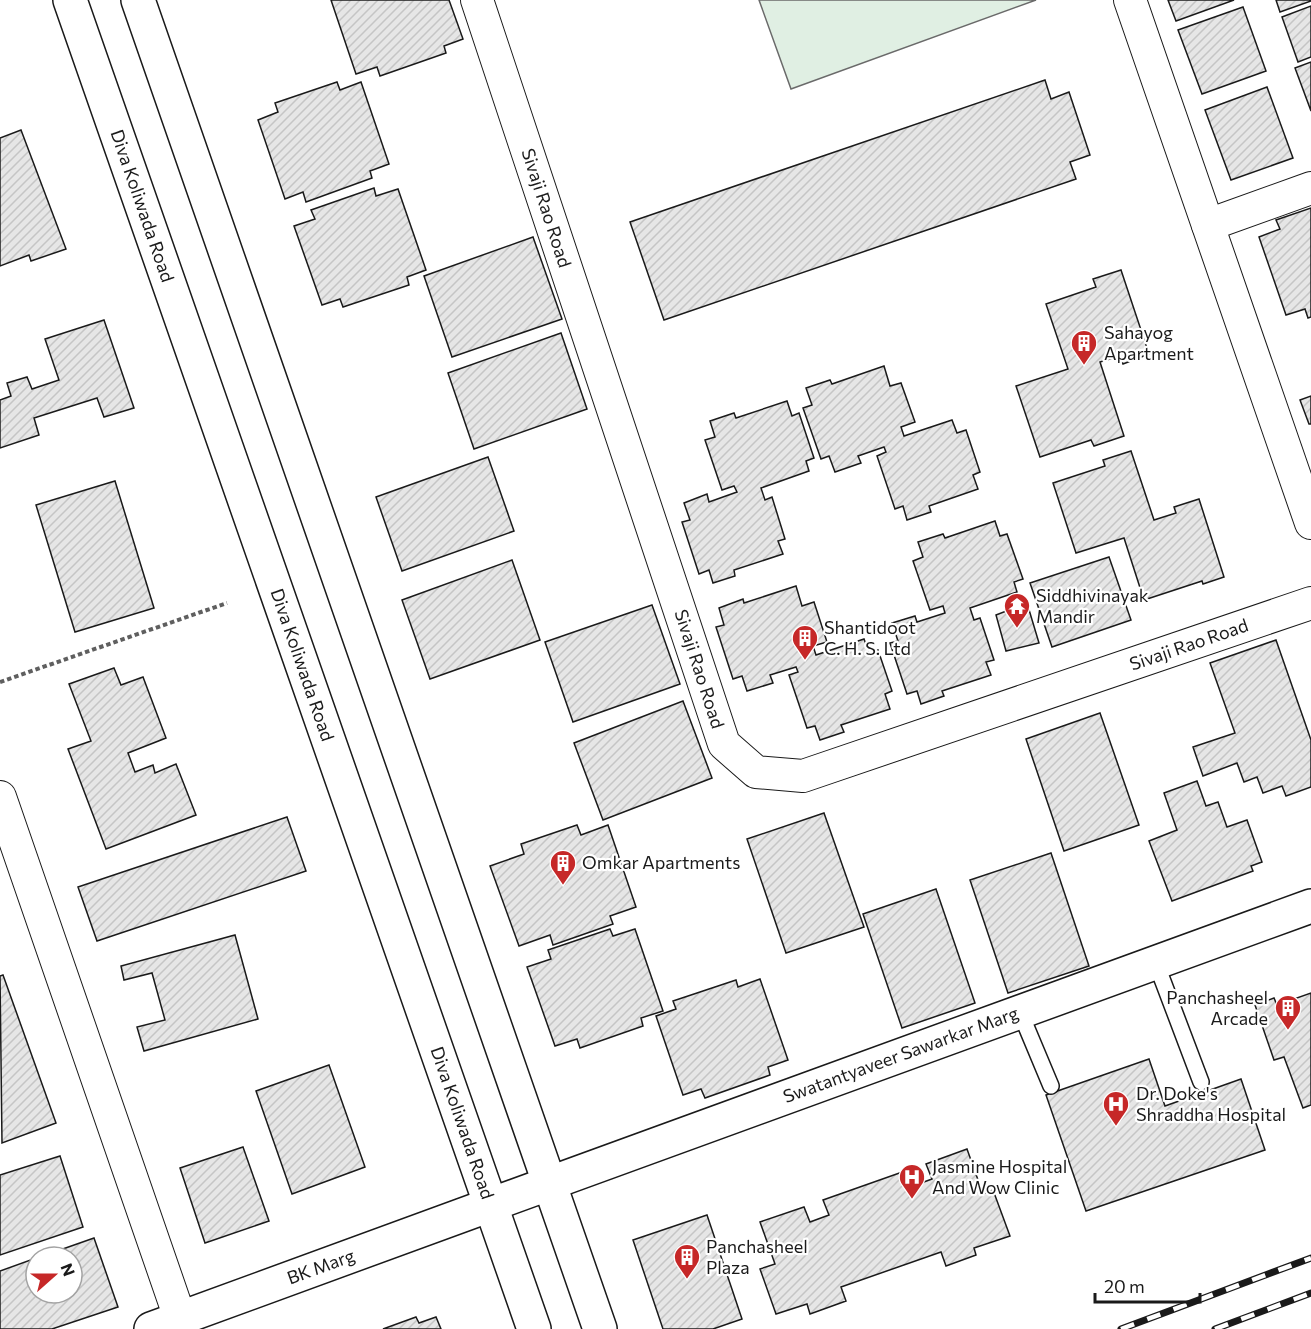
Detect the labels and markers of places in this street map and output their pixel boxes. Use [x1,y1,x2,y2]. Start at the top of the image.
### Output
place label: Sahayog Apartment [1104,321,1194,364]
building icon: Sahayog Apartment [1069,328,1099,366]
place label: Siddhivinayak Mandir [1036,584,1149,627]
temple icon: Siddhivinayak Mandir [1002,591,1032,629]
place label: Shantidoot C. H. S. Ltd [824,616,916,659]
building icon: Shantidoot C. H. S. Ltd [790,623,820,661]
building icon: Omkar Apartments [548,848,578,886]
place label: Omkar Apartments [582,851,740,873]
place label: Panchasheel Arcade [1166,986,1268,1029]
building icon: Panchasheel Arcade [1273,993,1303,1031]
place label: Dr. Doke's Shraddha Hospital [1136,1082,1286,1125]
hospital icon: Dr. Doke's Shraddha Hospital [1101,1089,1131,1127]
place label: Jasmine Hospital And Wow Clinic [932,1155,1067,1198]
hospital icon: Jasmine Hospital And Wow Clinic [897,1162,927,1200]
place label: Panchasheel Plaza [706,1235,808,1278]
building icon: Panchasheel Plaza [672,1242,702,1280]

